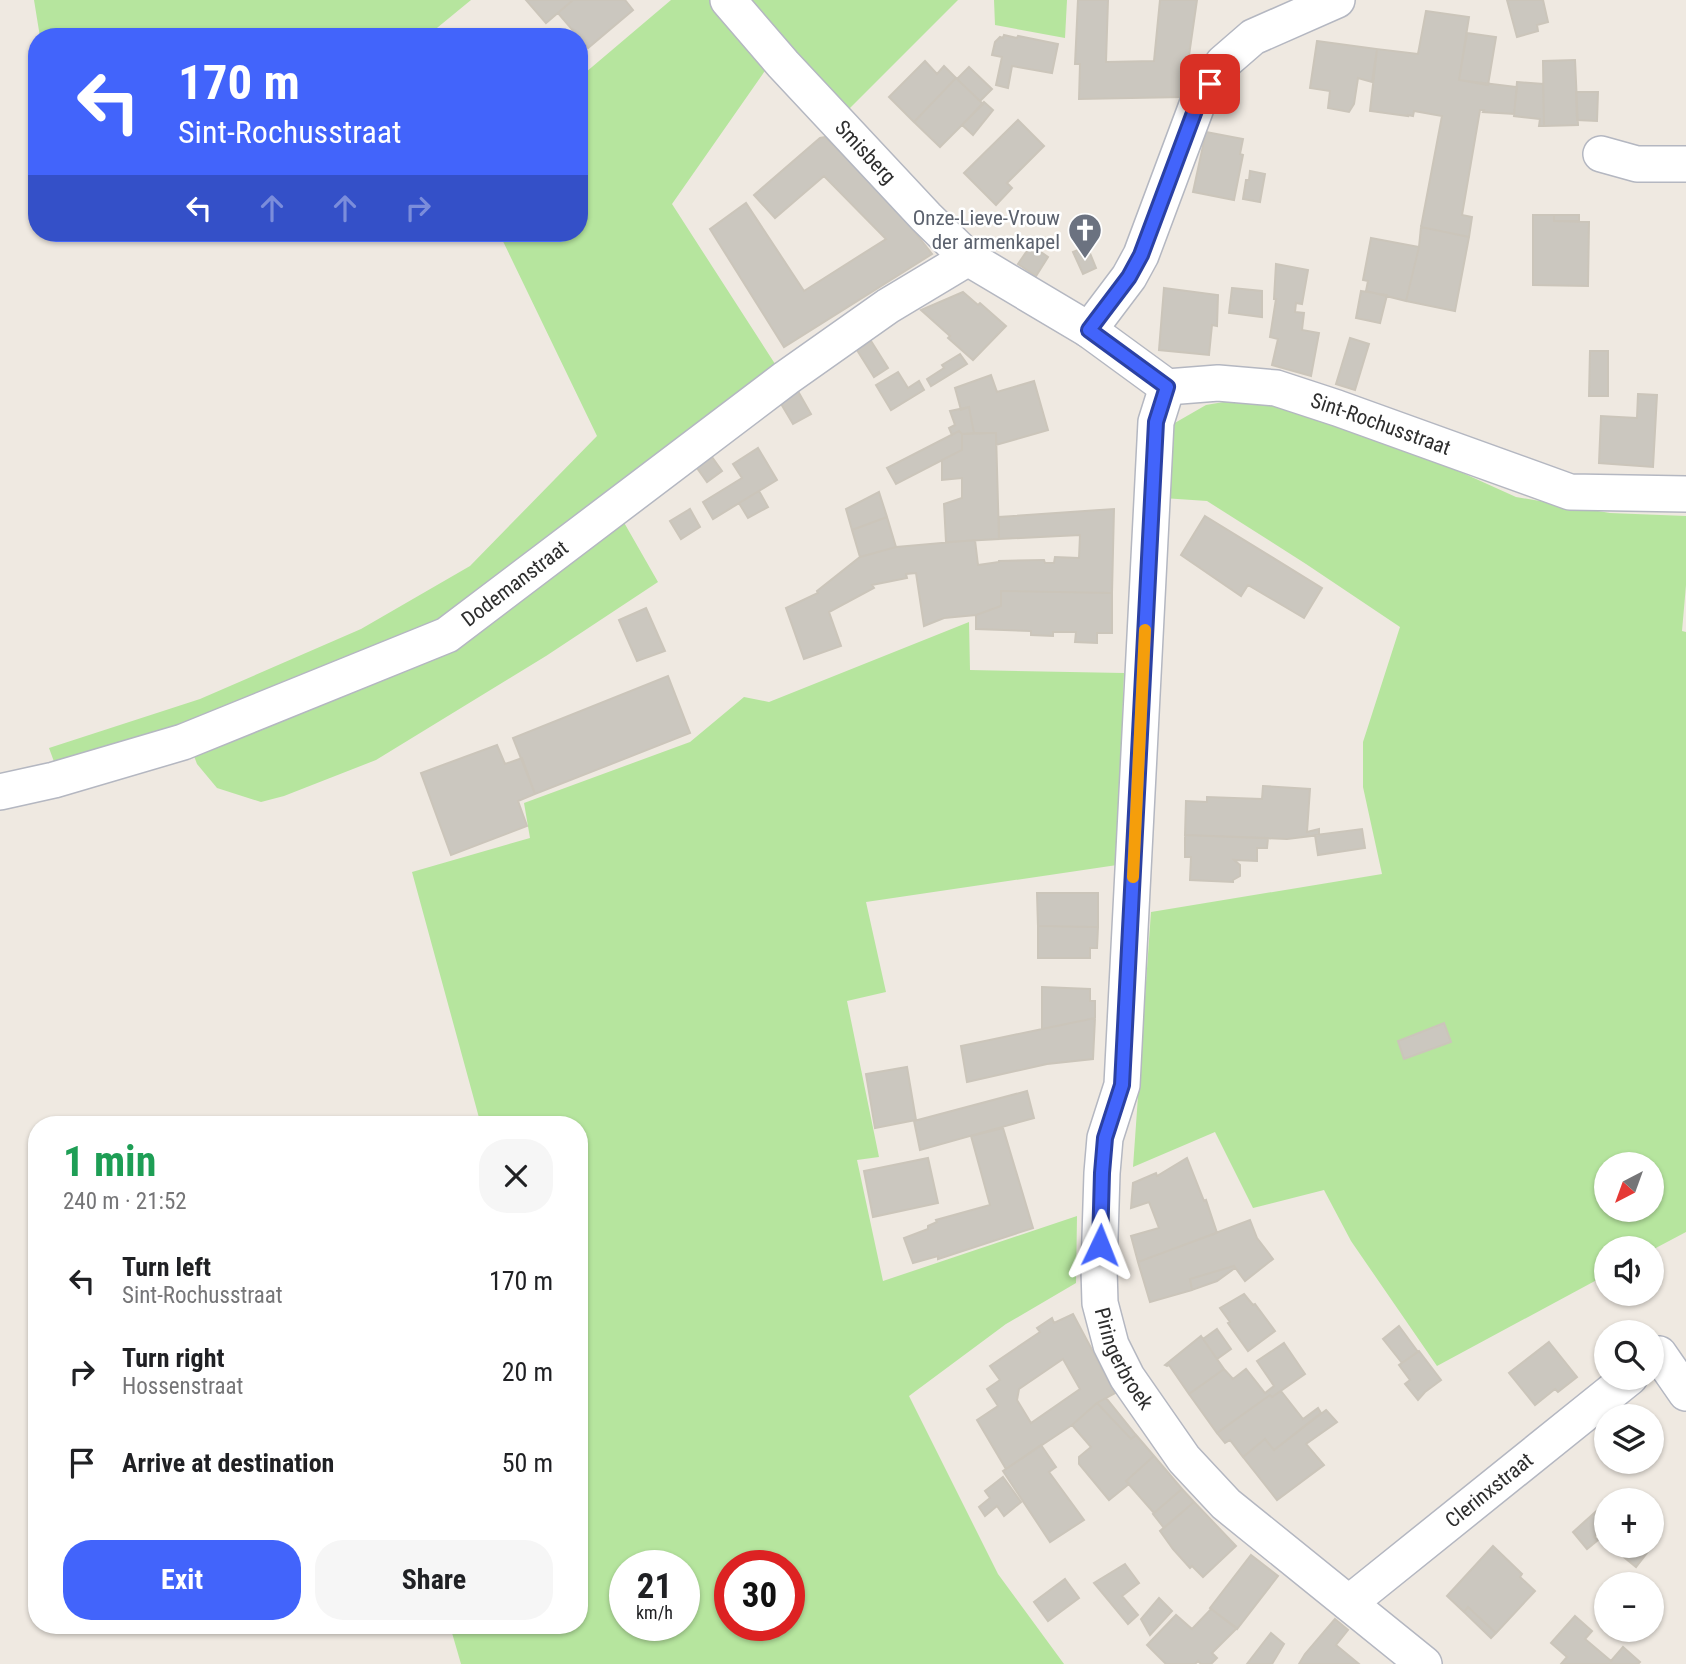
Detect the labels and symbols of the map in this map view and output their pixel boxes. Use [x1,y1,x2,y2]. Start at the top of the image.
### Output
pin [1180,54,1240,114]
street label: Smisberg [830,115,901,189]
place label: Onze-Lieve-Vrouw der armenkapel [913,206,1060,254]
church icon: Onze-Lieve-Vrouw der armenkapel [1066,211,1104,260]
street label: Sint-Rochusstraat [1308,388,1454,460]
street label: Dodemanstraat [457,536,573,631]
north arrow [1594,1152,1664,1222]
position arrow [1063,1208,1137,1282]
street label: Piringerbroek [1090,1305,1158,1415]
street label: Clerinxstraat [1441,1448,1538,1533]
speed limit sign: 30 [714,1550,805,1641]

